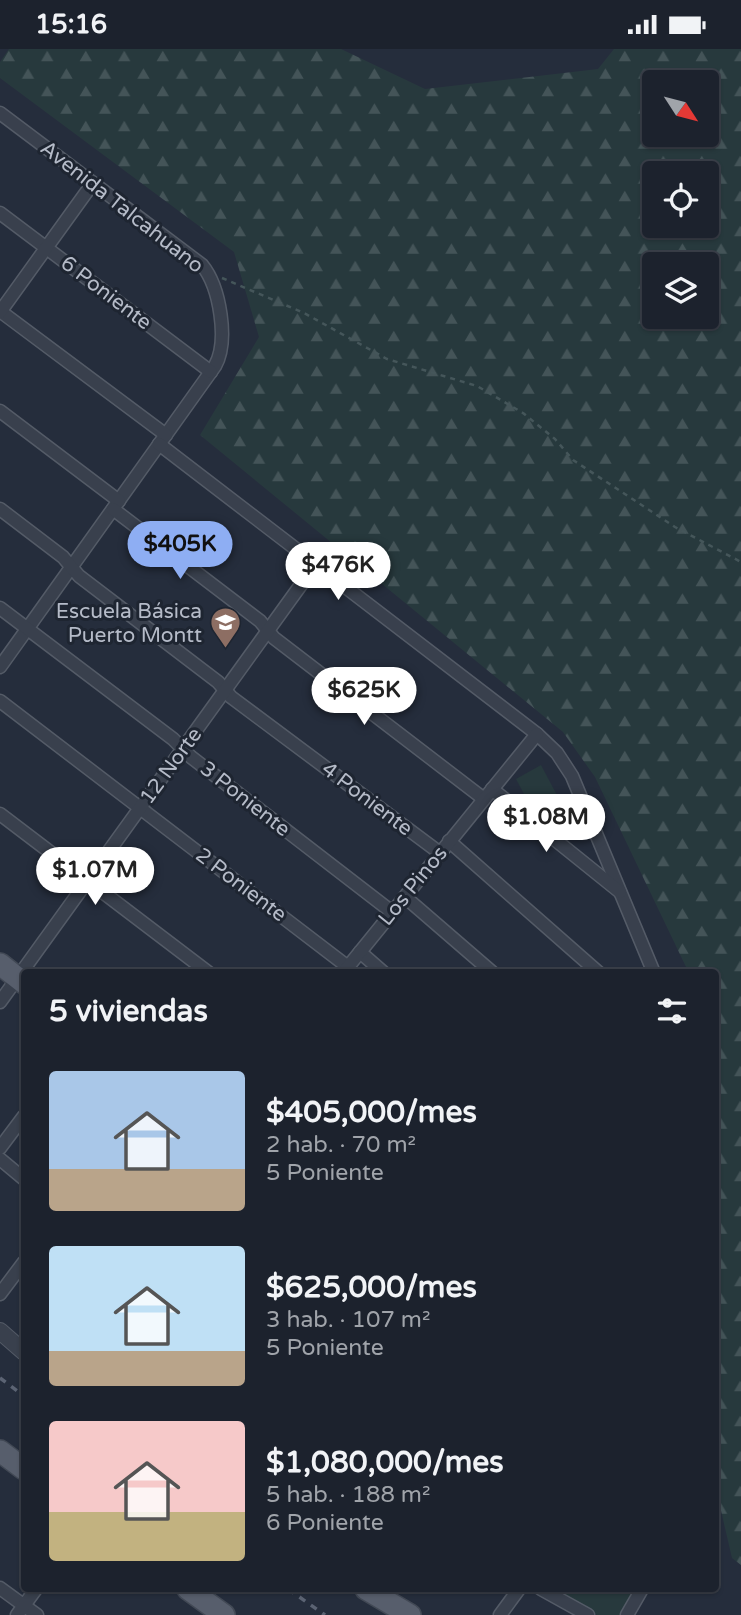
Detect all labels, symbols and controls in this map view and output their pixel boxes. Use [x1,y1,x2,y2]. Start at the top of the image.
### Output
text: 15:16 [35,9,107,40]
north arrow [642,70,719,147]
map controls [642,70,719,329]
street label: Avenida Talcahuano [35,135,209,279]
button: locate [642,161,719,238]
street label: 6 Poniente [56,251,157,335]
button: layers [642,252,719,329]
pin: $405K [131,521,229,581]
text: $405K [144,530,216,558]
pin: $476K [289,543,387,602]
text: $476K [302,551,374,579]
place label: Escuela Básica Puerto Montt [56,599,202,648]
school or university icon: Escuela Básica Puerto Montt [208,606,242,650]
pin: $625K [315,667,413,727]
text: $625K [328,676,400,704]
street label: 12 Norte [135,723,207,809]
street label: 3 Poniente [195,756,295,842]
street label: 4 Poniente [317,757,418,841]
pin: $1.08M [489,795,603,854]
text: $1.08M [503,803,589,831]
street label: Los Pinos [373,841,453,931]
street label: 2 Poniente [191,843,292,927]
pin: $1.07M [38,847,152,907]
text: $1.07M [52,856,138,884]
icon: filters [653,992,691,1030]
text: 5 viviendas [49,993,208,1030]
text: $405,000/mes [266,1094,477,1131]
icon: home [105,1099,189,1183]
text: 2 hab. · 70 m² [266,1131,416,1159]
text: 5 Poniente [266,1159,384,1187]
text: $625,000/mes [266,1269,477,1306]
icon: home [105,1274,189,1358]
text: 3 hab. · 107 m² [266,1306,431,1334]
text: 5 Poniente [266,1334,384,1362]
text: $1,080,000/mes [266,1444,504,1481]
icon: home [105,1449,189,1533]
text: 5 hab. · 188 m² [266,1481,431,1509]
text: 6 Poniente [266,1509,384,1537]

